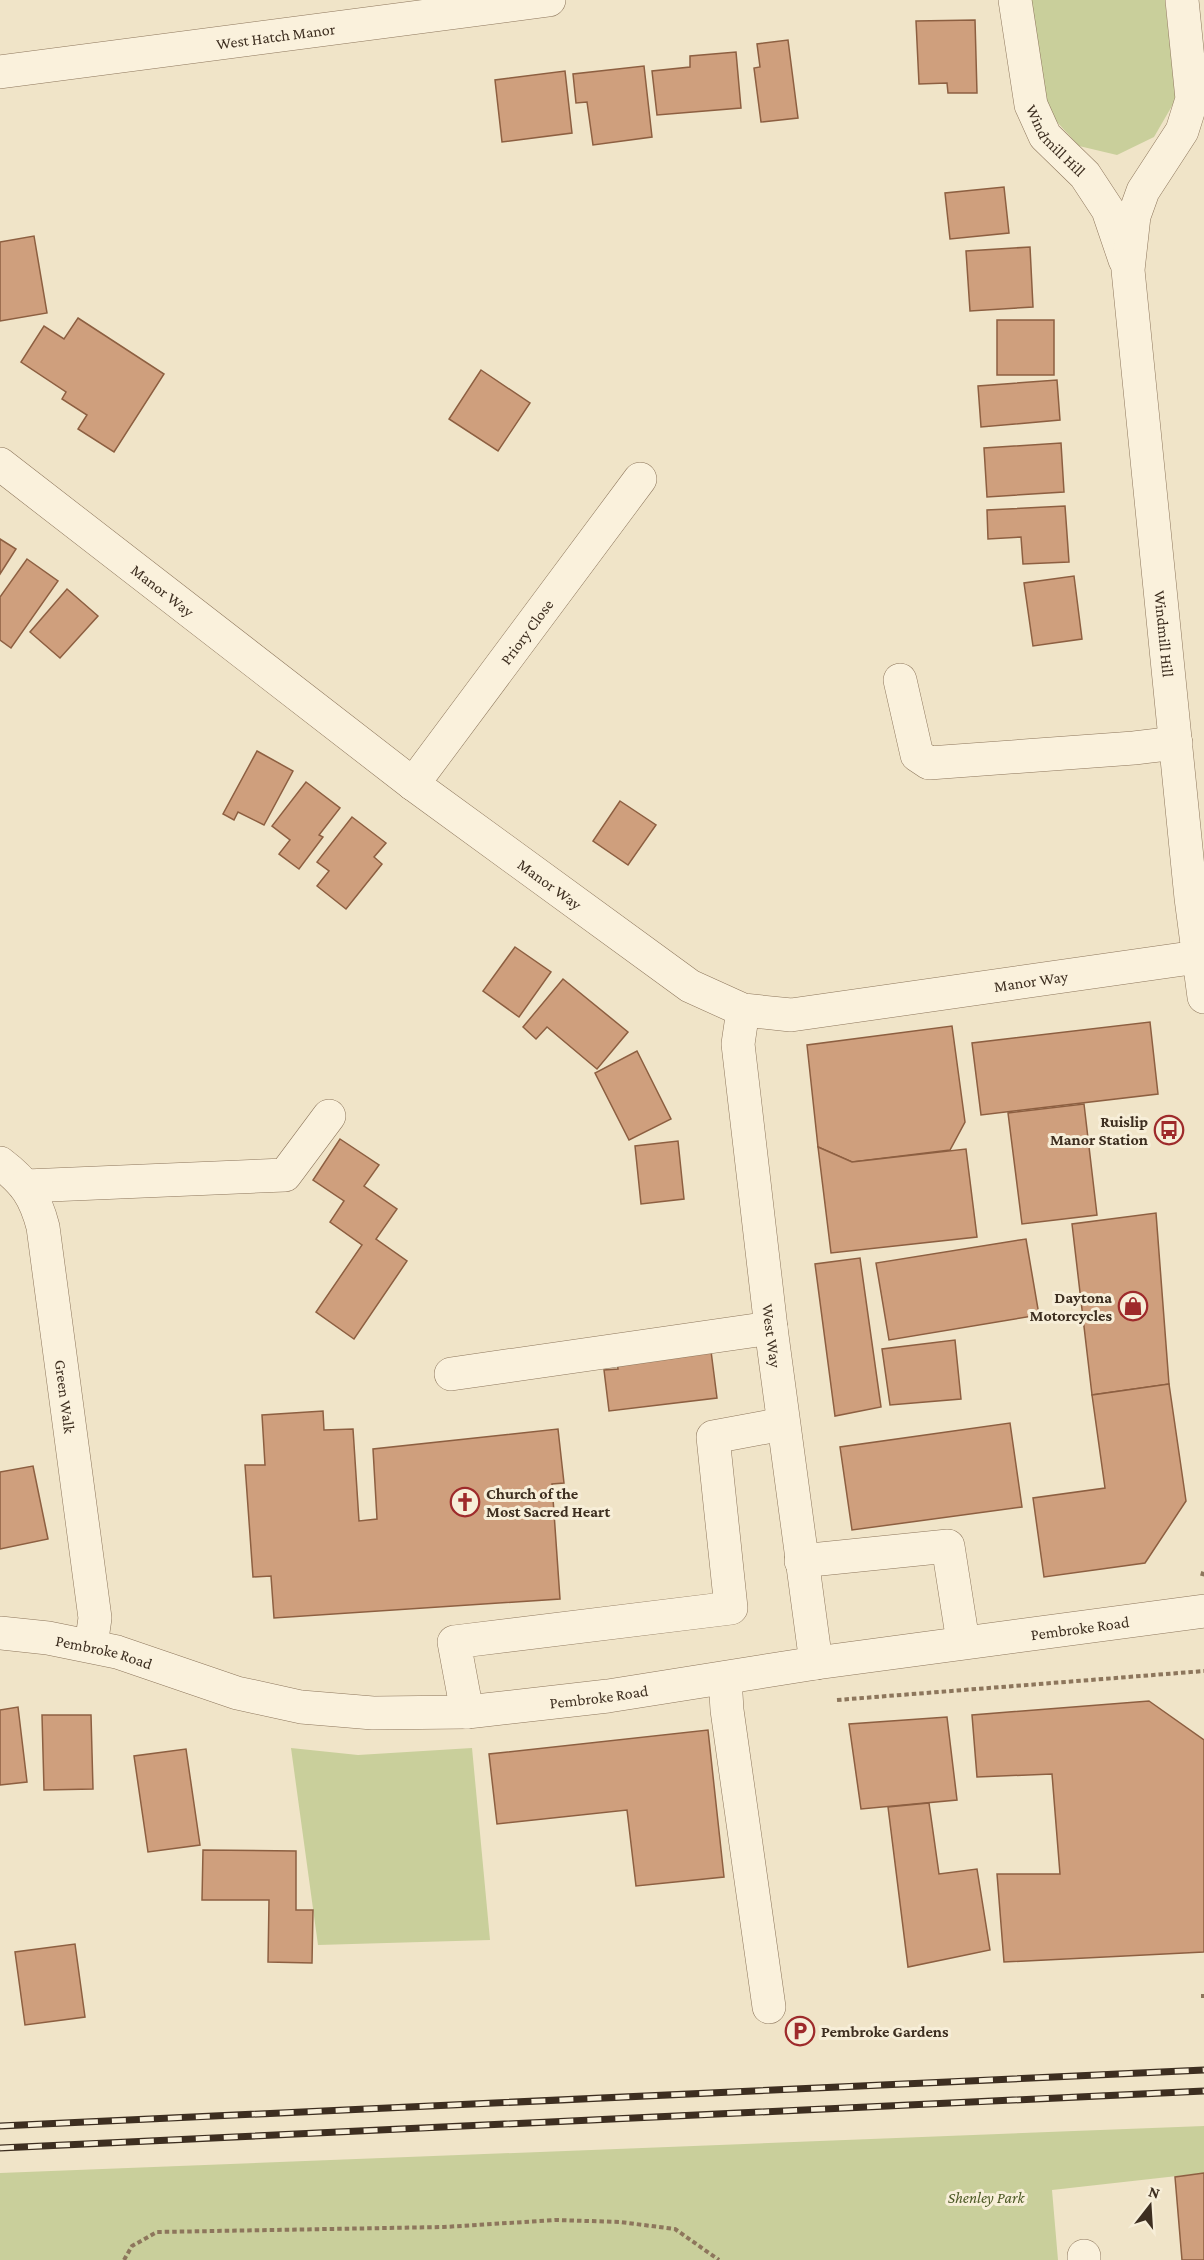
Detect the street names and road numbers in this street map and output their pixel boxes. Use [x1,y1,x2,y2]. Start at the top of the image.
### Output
street label: West Hatch Manor [215,20,336,52]
street label: Windmill Hill [1023,102,1089,179]
street label: Manor Way [128,561,198,621]
street label: Windmill Hill [1152,589,1177,678]
street label: Priory Close [497,596,556,667]
street label: Manor Way [515,855,586,914]
street label: Manor Way [993,967,1070,994]
street label: West Way [760,1303,785,1369]
street label: Green Walk [52,1359,79,1435]
street label: Pembroke Road [1030,1613,1131,1643]
street label: Pembroke Road [54,1631,155,1672]
street label: Pembroke Road [549,1681,650,1711]

